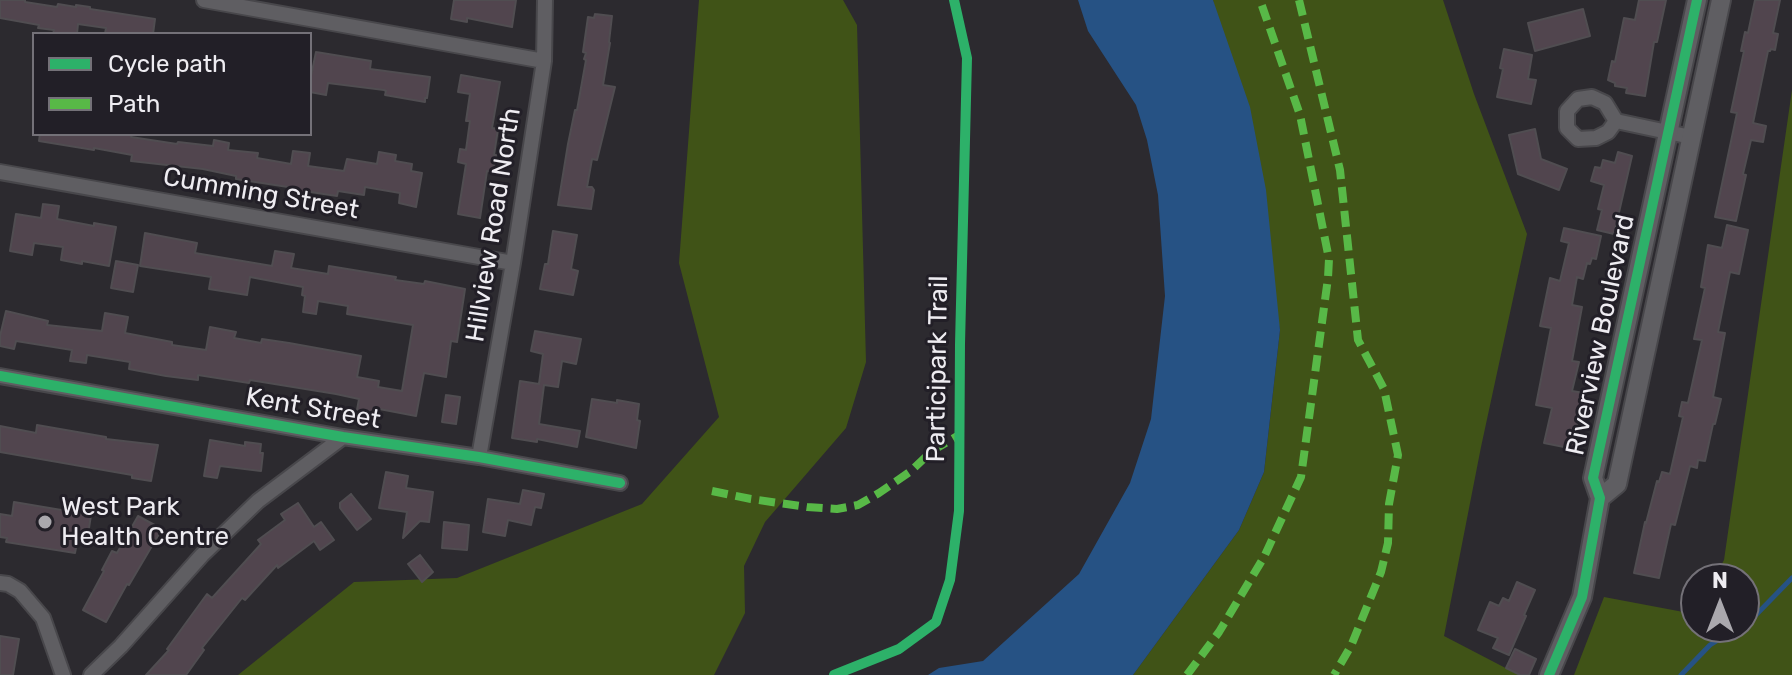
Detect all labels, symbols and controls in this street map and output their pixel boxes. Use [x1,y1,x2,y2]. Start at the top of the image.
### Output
legend [32,32,312,136]
text: Cycle path [108,50,227,78]
text: Path [108,90,160,118]
street label: Hillview Road North [460,106,528,344]
street label: Cumming Street [161,161,361,227]
street label: Riverview Boulevard [1560,212,1642,458]
street label: Participark Trail [921,275,955,463]
street label: Kent Street [243,382,383,436]
place label: West Park Health Centre [61,491,229,552]
marker: West Park Health Centre [36,513,54,531]
north arrow [1680,563,1760,643]
text: N [1712,567,1728,594]

